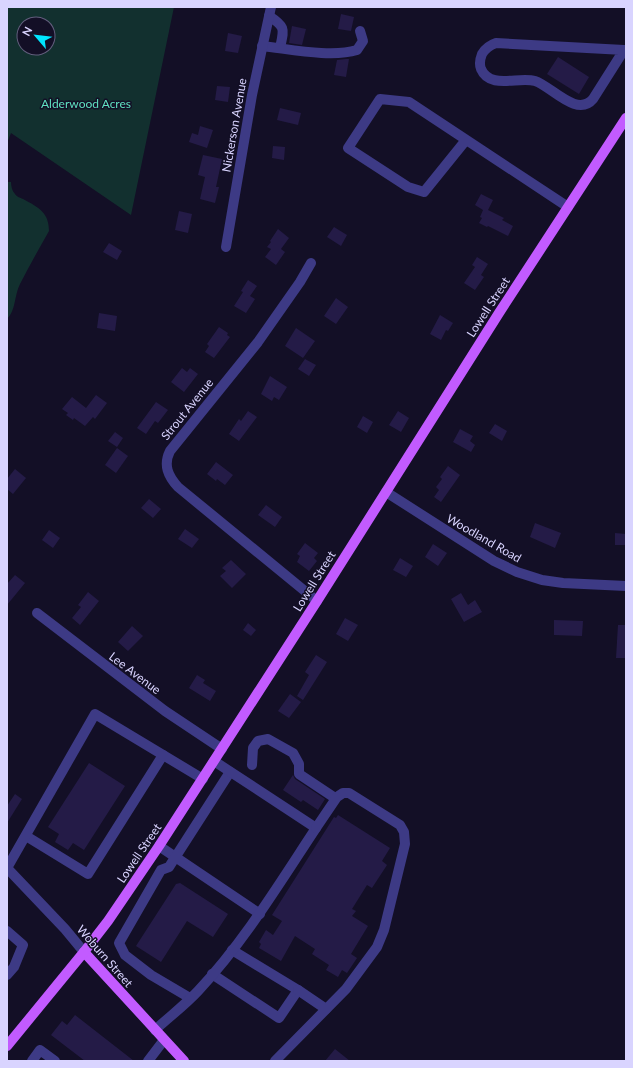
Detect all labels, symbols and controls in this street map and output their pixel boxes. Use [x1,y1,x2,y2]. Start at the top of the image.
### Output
north arrow [16,16,56,56]
text: N [19,24,34,38]
street label: Nickerson Avenue [218,77,250,173]
park label: Alderwood Acres [41,96,131,111]
street label: Lowell Street [463,274,513,340]
street label: Strout Avenue [158,375,216,443]
street label: Woodland Road [444,511,524,565]
street label: Lowell Street [290,547,339,614]
street label: Lee Avenue [106,649,164,697]
street label: Lowell Street [114,820,165,886]
street label: Woburn Street [74,922,137,991]

